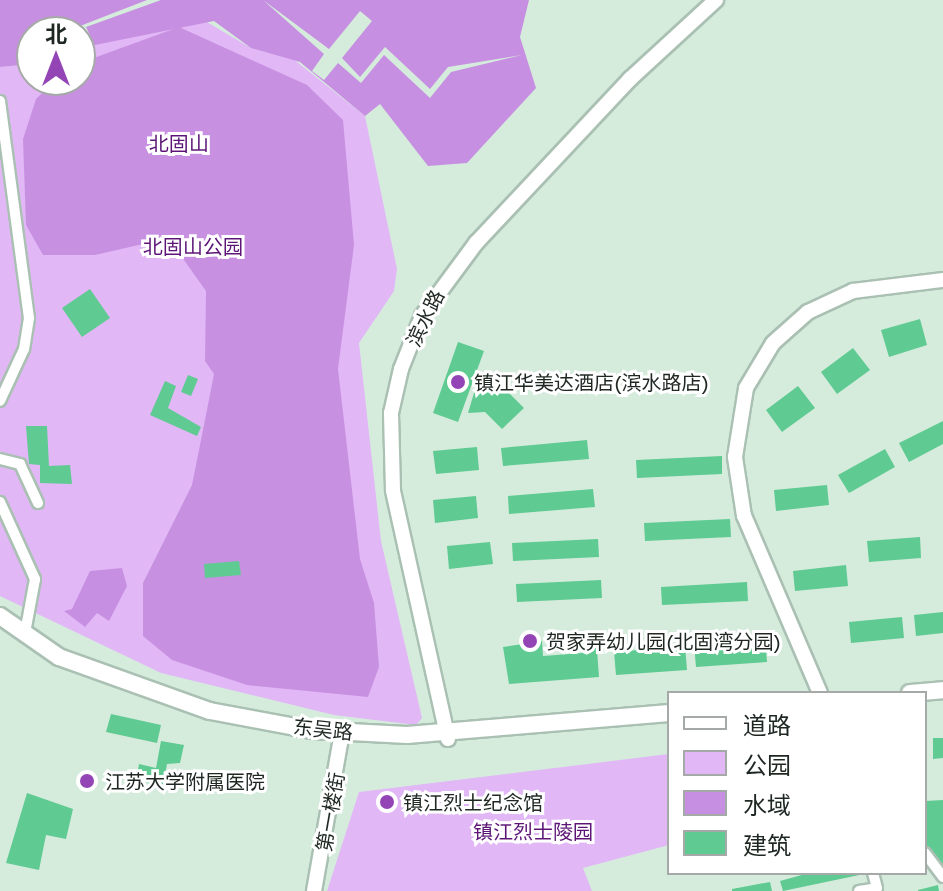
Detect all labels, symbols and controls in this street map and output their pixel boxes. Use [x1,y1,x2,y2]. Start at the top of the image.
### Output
north arrow [16,16,96,96]
text: 北 [45,20,67,47]
park label: 北固山 [149,131,209,155]
park label: 北固山公园 [143,234,243,258]
street label: 滨水路 [401,286,449,350]
place label: 镇江华美达酒店(滨水路店) [474,370,709,394]
marker: 镇江华美达酒店(滨水路店) [449,373,467,391]
place label: 贺家弄幼儿园(北固湾分园) [546,629,781,653]
marker: 贺家弄幼儿园(北固湾分园) [521,632,539,650]
legend [667,691,927,875]
text: 道路 [743,710,791,739]
street label: 东吴路 [292,714,354,744]
text: 公园 [743,750,791,779]
place label: 江苏大学附属医院 [105,769,265,793]
marker: 江苏大学附属医院 [76,770,98,792]
street label: 第一楼街 [311,771,349,853]
place label: 镇江烈士纪念馆 [403,790,543,814]
text: 水域 [743,790,791,819]
marker: 镇江烈士纪念馆 [378,793,396,811]
park label: 镇江烈士陵园 [473,819,593,843]
text: 建筑 [743,830,791,859]

